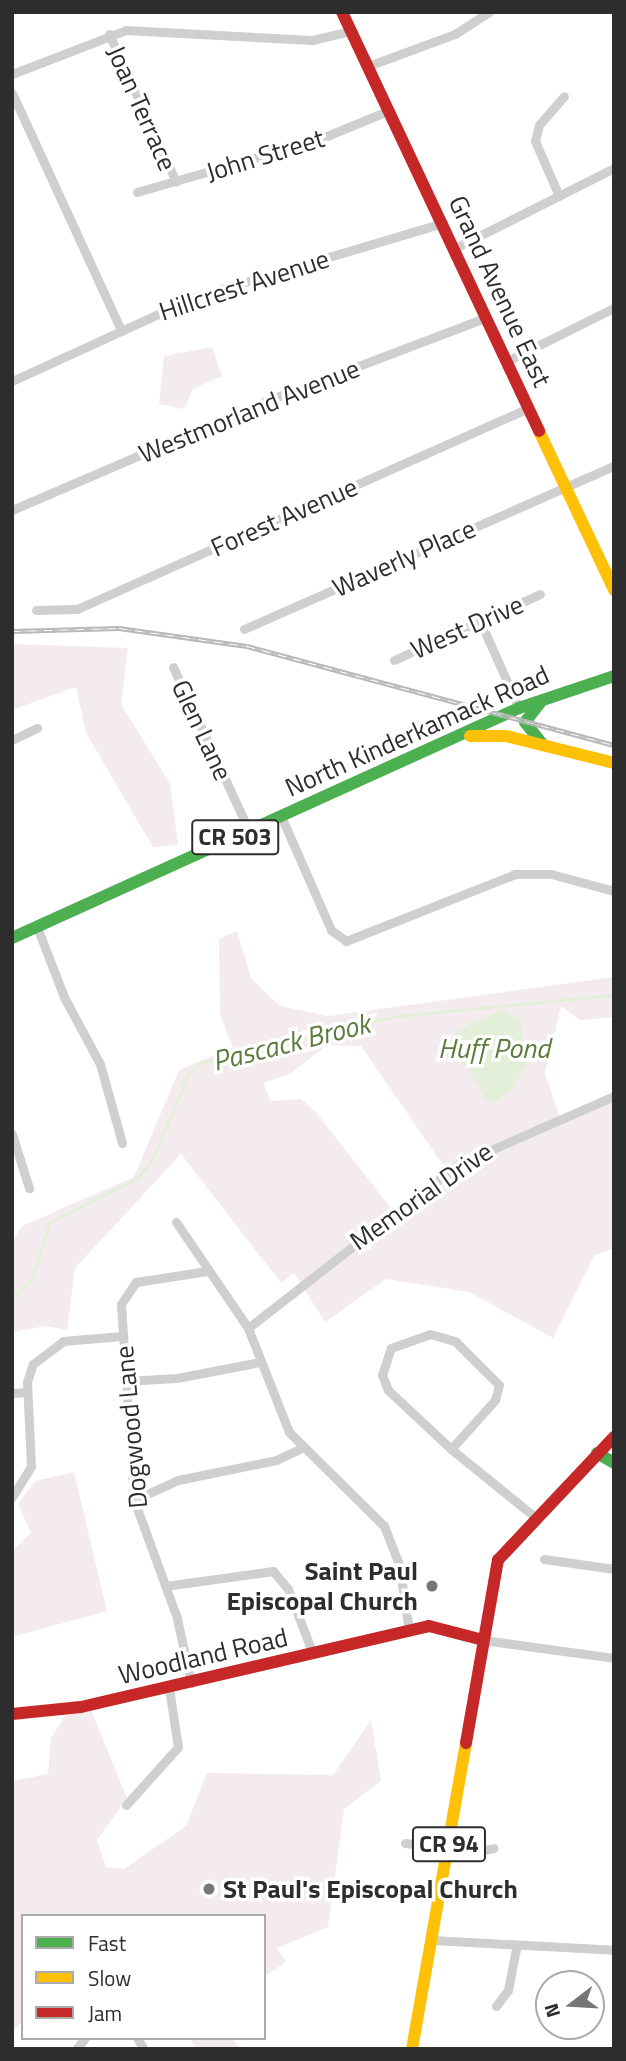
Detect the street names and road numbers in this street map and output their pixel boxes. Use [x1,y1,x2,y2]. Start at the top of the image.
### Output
street label: Joan Terrace [101,41,183,175]
street label: John Street [202,122,328,188]
street label: Grand Avenue East [442,191,558,391]
street label: Hillcrest Avenue [155,243,333,327]
street label: Westmorland Avenue [134,352,364,470]
street label: Forest Avenue [206,471,362,563]
street label: Waverly Place [328,513,480,603]
street label: West Drive [406,588,528,666]
street label: North Kinderkamack Road [280,659,554,803]
street label: Glen Lane [165,675,239,785]
road number: CR 503 [190,816,280,858]
street label: Memorial Drive [344,1135,498,1257]
street label: Dogwood Lane [108,1344,154,1510]
street label: Woodland Road [115,1621,291,1691]
road number: CR 94 [410,1824,488,1865]

